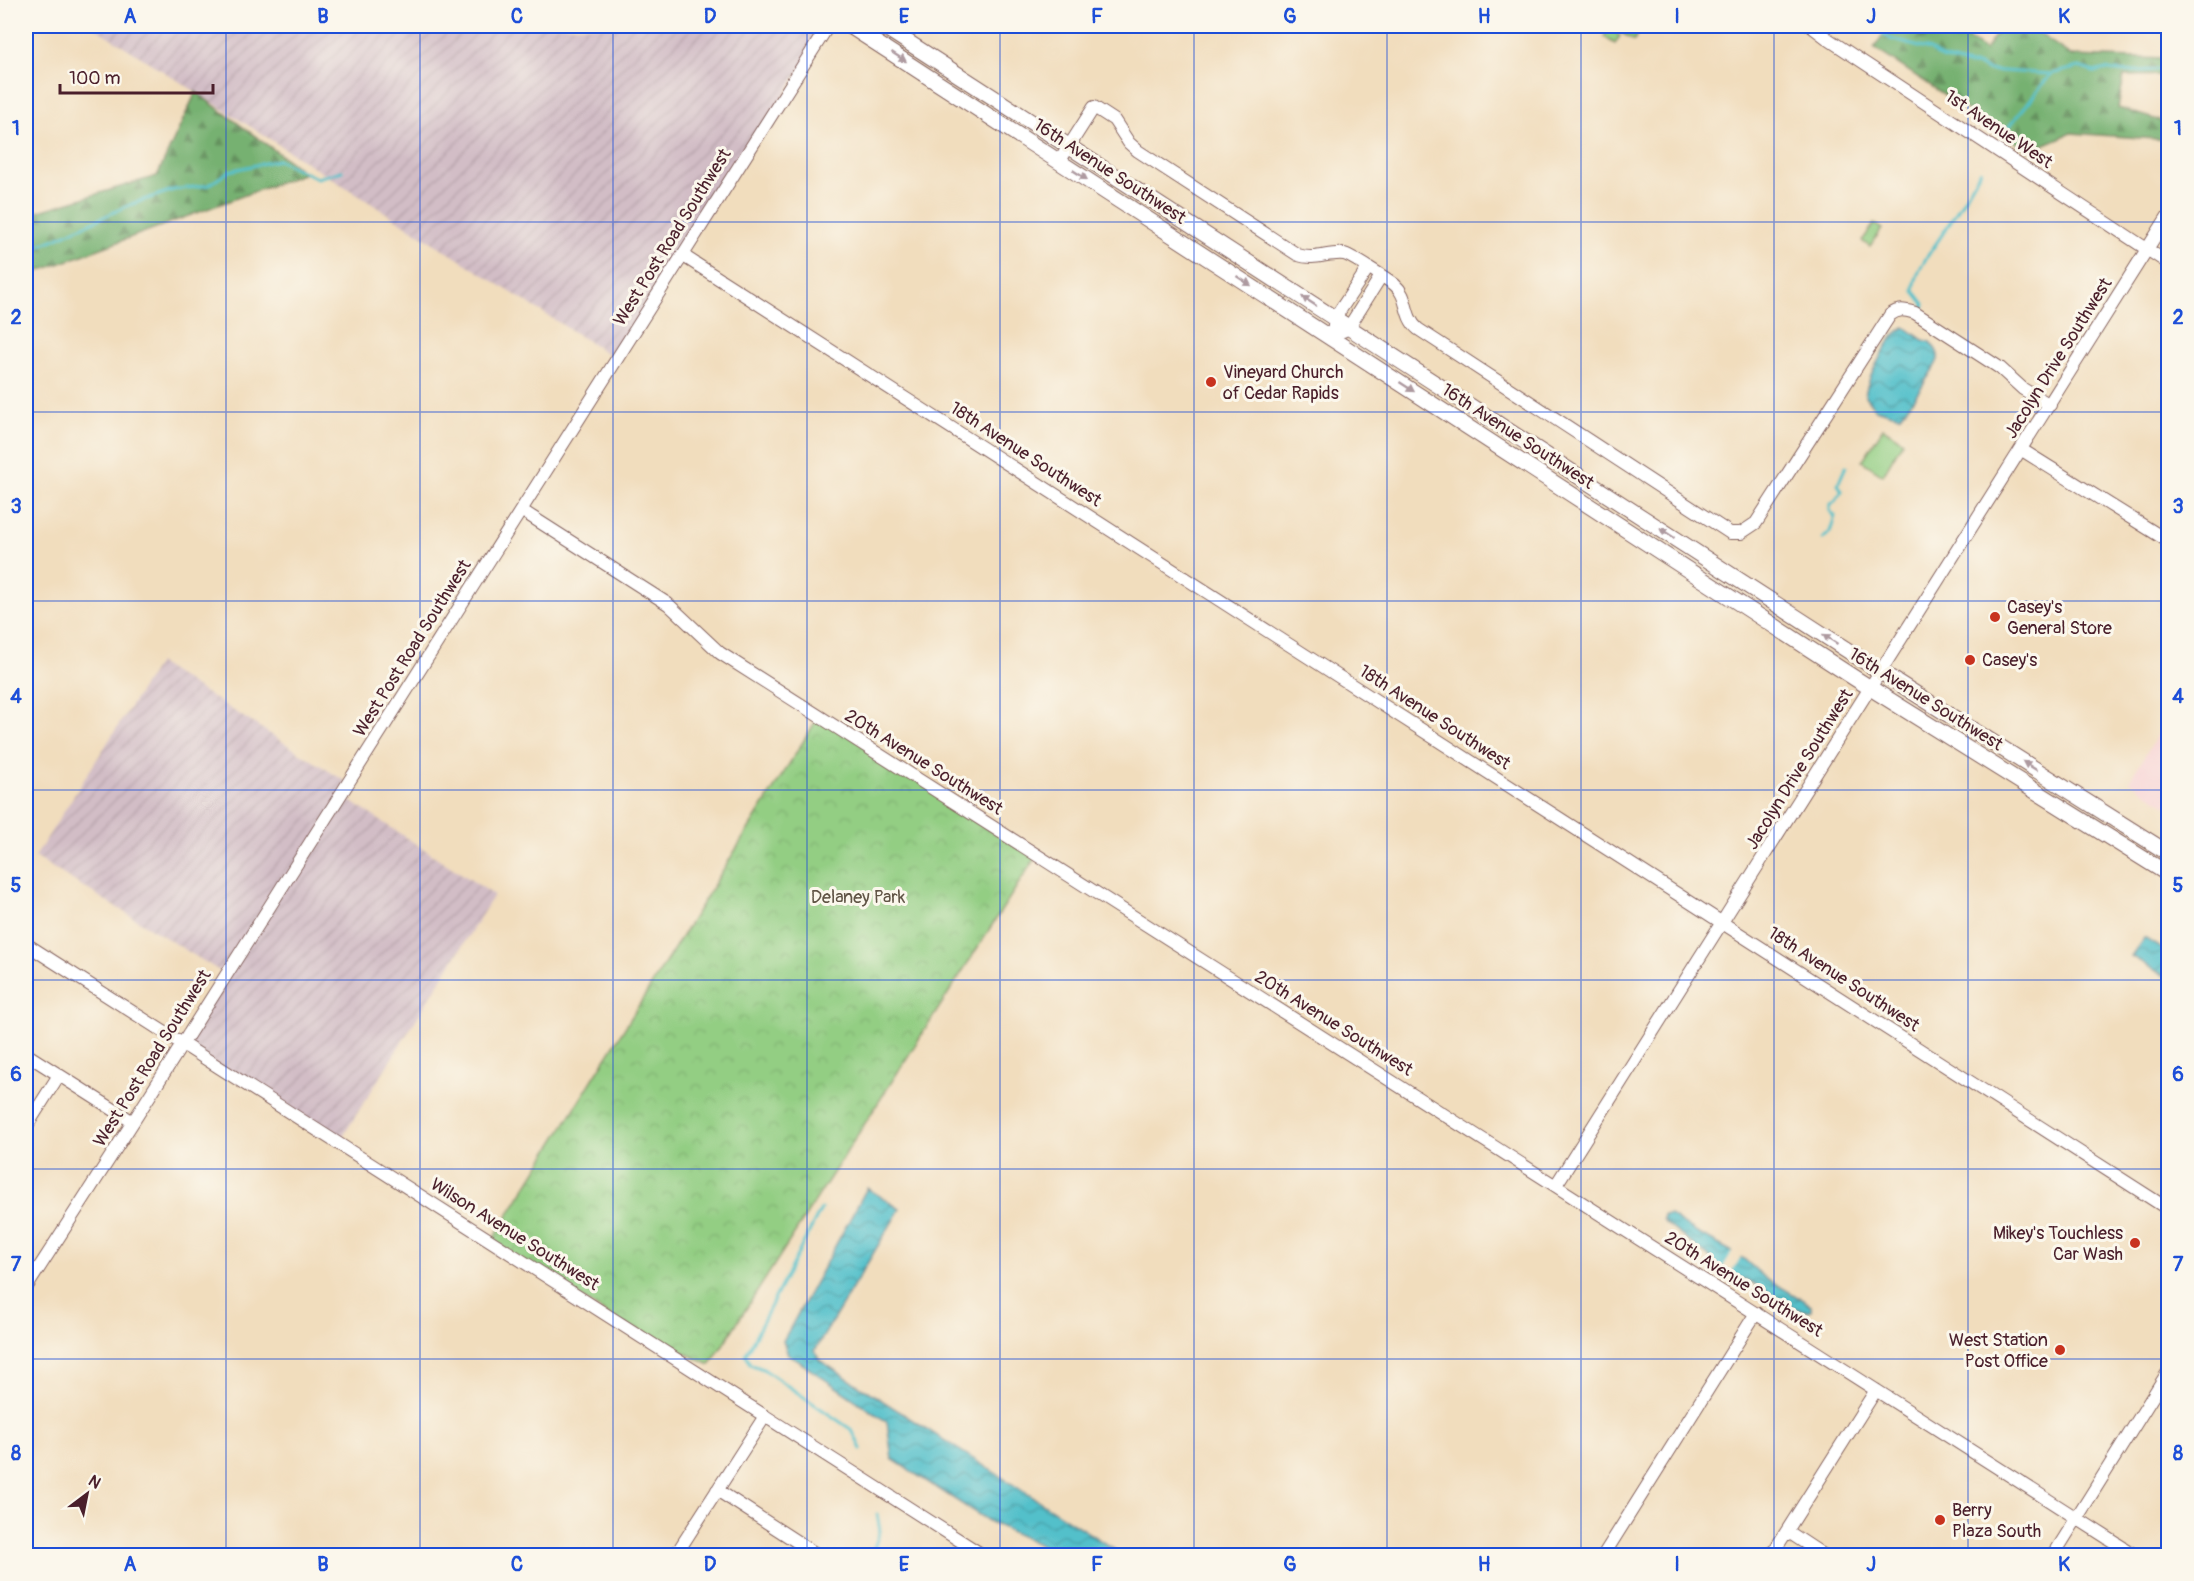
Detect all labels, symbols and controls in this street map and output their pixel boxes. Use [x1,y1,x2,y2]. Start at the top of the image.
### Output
text: A [124,4,137,29]
text: B [317,4,329,29]
text: C [511,4,523,29]
text: D [704,4,717,29]
text: E [899,4,910,29]
text: F [1091,4,1103,29]
text: G [1283,4,1297,29]
text: H [1478,4,1491,29]
text: I [1674,4,1680,29]
text: J [1866,4,1876,29]
text: K [2058,4,2070,29]
one-way arrow [891,52,907,63]
scale bar [60,57,213,95]
text: 100 m [69,67,121,90]
street label: 1st Avenue West [1940,85,2058,174]
street label: 16th Avenue Southwest [1029,113,1191,230]
text: 1 [12,116,20,141]
text: 1 [2174,116,2182,141]
street label: West Post Road Southwest [608,144,737,330]
one-way arrow [1072,169,1088,180]
street label: Jacolyn Drive Southwest [2000,273,2118,443]
one-way arrow [1235,275,1251,287]
one-way arrow [1301,296,1317,307]
text: 2 [10,305,22,330]
text: 2 [2172,305,2184,330]
place label: Vineyard Church of Cedar Rapids [1223,361,1343,405]
marker: Vineyard Church of Cedar Rapids [1204,375,1218,389]
street label: 16th Avenue Southwest [1437,378,1599,495]
one-way arrow [1399,382,1415,393]
street label: 18th Avenue Southwest [946,397,1106,512]
text: 3 [10,494,22,519]
text: 3 [2172,494,2184,519]
one-way arrow [1658,527,1675,538]
street label: West Post Road Southwest [348,555,477,741]
place label: Casey's General Store [2007,596,2112,640]
marker: Casey's General Store [1988,610,2002,624]
one-way arrow [1822,633,1839,644]
street label: 16th Avenue Southwest [1844,643,2008,757]
place label: Casey's [1982,649,2037,672]
marker: Casey's [1963,653,1977,667]
street label: 18th Avenue Southwest [1355,660,1515,775]
text: 4 [10,684,22,709]
street label: Jacolyn Drive Southwest [1741,684,1859,854]
text: 4 [2172,684,2184,709]
street label: 20th Avenue Southwest [840,704,1008,821]
one-way arrow [2022,761,2038,772]
text: 5 [11,873,22,898]
text: 5 [2173,873,2184,898]
park label: Delaney Park [811,886,906,909]
street label: 18th Avenue Southwest [1764,922,1924,1037]
street label: West Post Road Southwest [88,965,217,1151]
street label: 20th Avenue Southwest [1250,965,1418,1082]
text: 6 [10,1062,22,1087]
text: 6 [2172,1062,2184,1087]
street label: Wilson Avenue Southwest [426,1173,604,1296]
place label: Mikey's Touchless Car Wash [1993,1222,2123,1266]
street label: 20th Avenue Southwest [1660,1226,1828,1343]
marker: Mikey's Touchless Car Wash [2128,1236,2142,1250]
text: 7 [11,1252,22,1277]
text: 7 [2173,1252,2184,1277]
place label: West Station Post Office [1949,1329,2048,1373]
marker: West Station Post Office [2053,1343,2067,1357]
text: 8 [11,1441,21,1466]
text: 8 [2173,1441,2183,1466]
north arrow [57,1464,117,1524]
text: N [85,1471,104,1494]
place label: Berry Plaza South [1952,1499,2041,1543]
marker: Berry Plaza South [1933,1513,1947,1527]
text: A [124,1552,137,1577]
text: B [317,1552,329,1577]
text: C [511,1552,523,1577]
text: D [704,1552,717,1577]
text: E [899,1552,910,1577]
text: F [1091,1552,1103,1577]
text: G [1283,1552,1297,1577]
text: H [1478,1552,1491,1577]
text: I [1674,1552,1680,1577]
text: J [1866,1552,1876,1577]
text: K [2058,1552,2070,1577]

